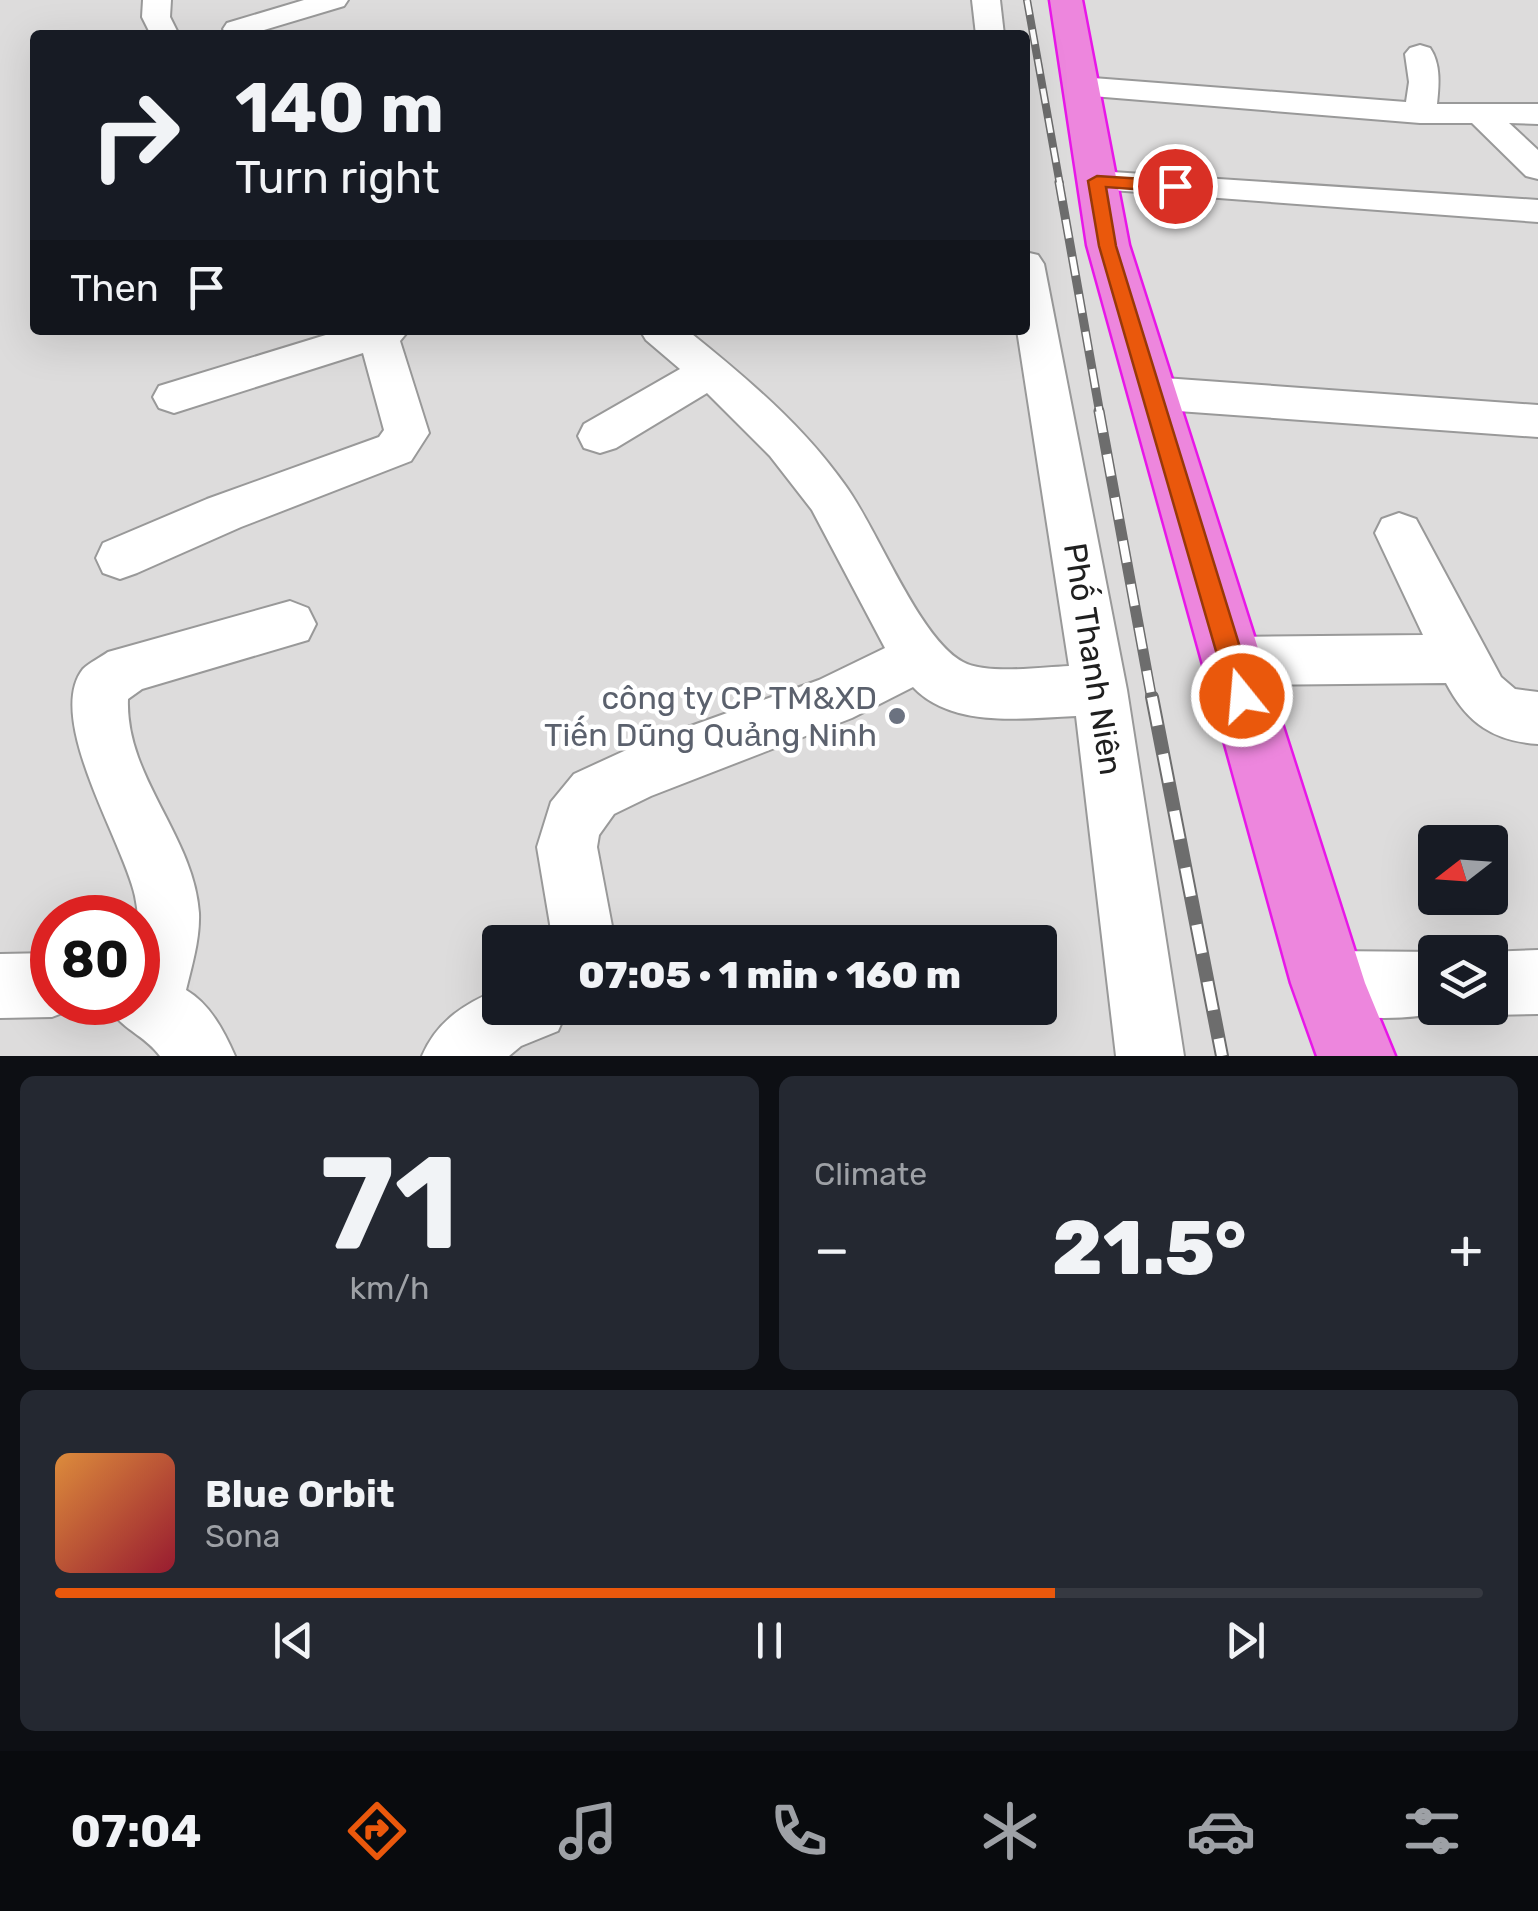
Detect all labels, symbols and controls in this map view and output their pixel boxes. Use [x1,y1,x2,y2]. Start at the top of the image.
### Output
text: 140 m [235,67,444,150]
icon: right [70,70,200,200]
pin [1133,144,1218,229]
text: Turn right [235,151,439,204]
icon: arrive [1148,159,1203,214]
icon: arrive [179,260,234,315]
text: Then [70,265,159,311]
street label: Phố Thanh Niên [1056,540,1131,778]
position arrow [1190,644,1294,748]
place label: công ty CP TM&XD Tiến Dũng Quảng Ninh [544,679,877,754]
marker: công ty CP TM&XD Tiến Dũng Quảng Ninh [886,705,908,727]
north arrow [1418,825,1508,915]
map controls [1418,825,1508,1025]
speed limit sign: 80 [30,895,160,1025]
button: layers [1418,935,1508,1025]
text: 07:05 · 1 min · 160 m [578,952,961,998]
text: 71 [320,1126,459,1281]
text: Climate [814,1155,927,1193]
text: 21.5° [1052,1204,1246,1293]
text: − [814,1217,850,1282]
text: + [1449,1217,1483,1282]
text: km/h [350,1269,429,1307]
text: Blue Orbit [205,1471,395,1517]
text: Sona [205,1517,280,1555]
icon: previous [266,1613,321,1668]
icon: pause [742,1613,797,1668]
icon: next [1218,1613,1273,1668]
icon: directions [342,1796,412,1866]
icon: music [553,1796,623,1866]
icon: phone [764,1796,834,1866]
icon: climate [975,1796,1045,1866]
icon: car [1186,1796,1256,1866]
icon: filters [1397,1796,1467,1866]
text: 07:04 [71,1805,201,1858]

